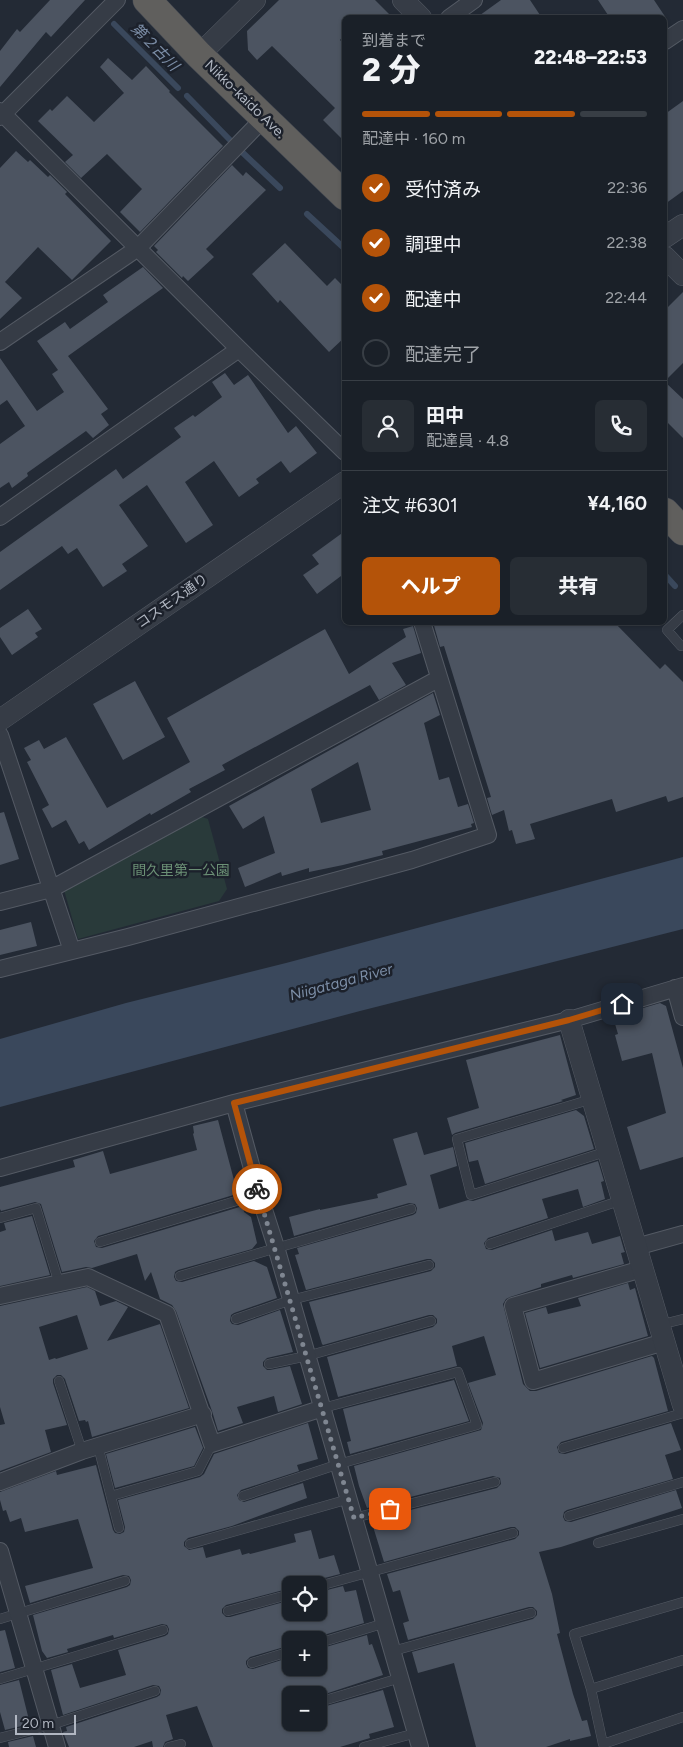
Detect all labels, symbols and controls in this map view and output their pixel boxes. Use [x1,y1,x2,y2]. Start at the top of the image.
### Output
water label: 第２古川 [127,19,184,76]
text: 到着まで [362,31,426,50]
text: 22:48–22:53 [534,46,647,69]
text: 2 分 [362,51,420,89]
street label: Nikko-kaido Ave. [201,56,289,142]
text: 配達中 · 160 m [362,129,465,148]
icon: check [362,174,390,202]
text: 受付済み [405,178,481,201]
text: 22:36 [607,178,647,197]
icon: check [362,229,390,257]
text: 調理中 [405,233,462,256]
text: 22:38 [607,233,647,252]
icon: check [362,284,390,312]
text: 配達中 [405,288,462,311]
text: 22:44 [605,288,647,307]
text: 配達完了 [405,343,481,366]
button: person [362,400,414,452]
button: phone [595,400,647,452]
text: 田中 [426,404,464,427]
text: 配達員 · 4.8 [426,431,509,450]
text: ¥4,160 [587,492,647,515]
text: 注文 #6301 [362,494,458,517]
button: ヘルプ [362,557,500,615]
button: 共有 [510,557,647,615]
street label: コスモス通り [133,570,211,632]
park label: 間久里第一公園 [132,862,230,879]
water label: Niigataga River [288,959,395,1004]
pin [601,983,643,1025]
icon: home [608,990,636,1018]
courier [232,1164,282,1214]
icon: bike [243,1175,271,1203]
pin [369,1488,411,1530]
icon: bag [376,1495,404,1523]
map controls [282,1576,327,1731]
button: locate [282,1576,327,1621]
button: + [282,1631,327,1676]
button: − [282,1686,327,1731]
scale bar [15,1712,76,1735]
text: 20 m [22,1715,54,1732]

